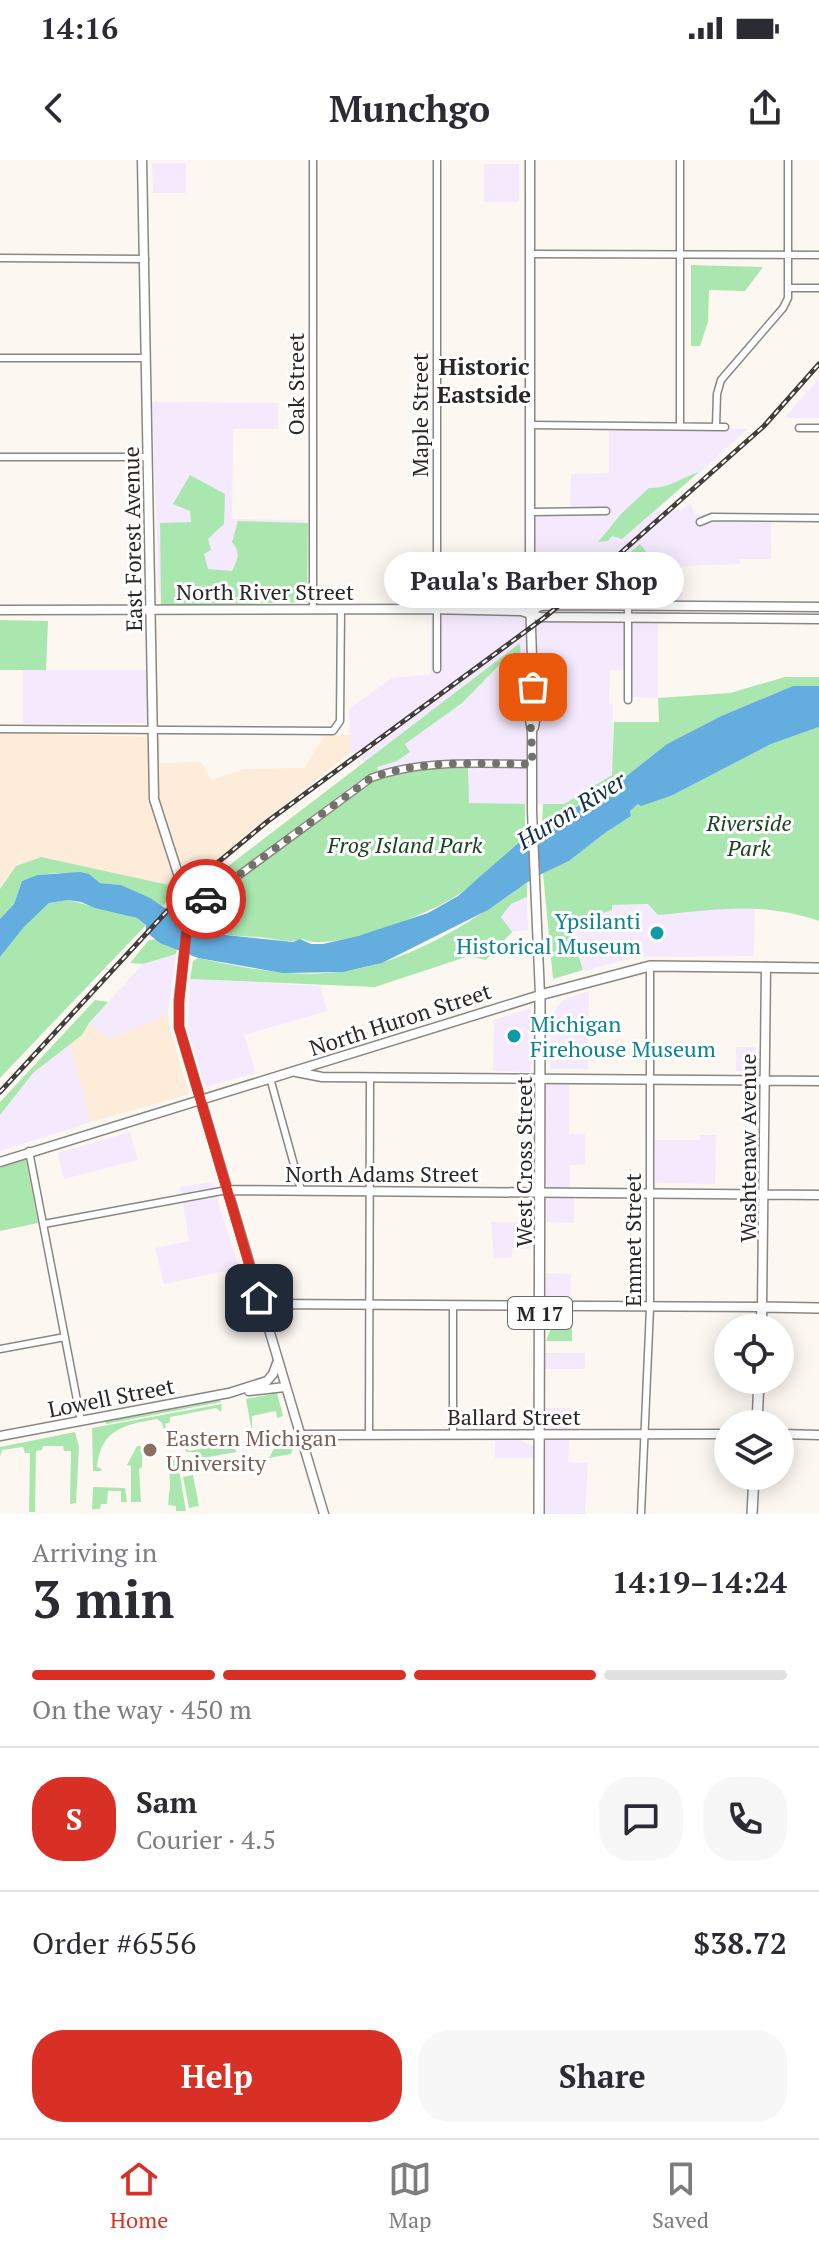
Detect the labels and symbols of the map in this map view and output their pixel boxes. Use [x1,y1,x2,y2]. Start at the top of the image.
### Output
street label: Oak Street [281,333,310,435]
district label: Historic Eastside [437,350,531,410]
street label: Maple Street [405,353,434,477]
street label: East Forest Avenue [116,446,148,632]
callout: Paula's Barber Shop [383,551,683,607]
street label: North River Street [176,577,354,606]
pin [499,653,567,721]
water label: Huron River [509,763,633,857]
park label: Riverside Park [706,808,791,862]
park label: Frog Island Park [327,830,483,859]
courier [166,859,246,939]
place label: Ypsilanti Historical Museum [456,906,641,960]
marker: Ypsilanti Historical Museum [648,924,666,942]
street label: North Huron Street [305,976,495,1062]
place label: Michigan Firehouse Museum [530,1009,716,1063]
marker: Michigan Firehouse Museum [505,1027,523,1045]
street label: Washtenaw Avenue [733,1053,762,1243]
street label: West Cross Street [509,1076,538,1248]
street label: North Adams Street [285,1159,479,1188]
street label: Emmet Street [618,1173,647,1307]
pin [225,1264,293,1332]
road number: M 17 [508,1297,572,1329]
street label: Lowell Street [45,1371,177,1423]
street label: Ballard Street [447,1402,581,1431]
place label: Eastern Michigan University [166,1423,337,1477]
marker: Eastern Michigan University [141,1441,159,1459]

